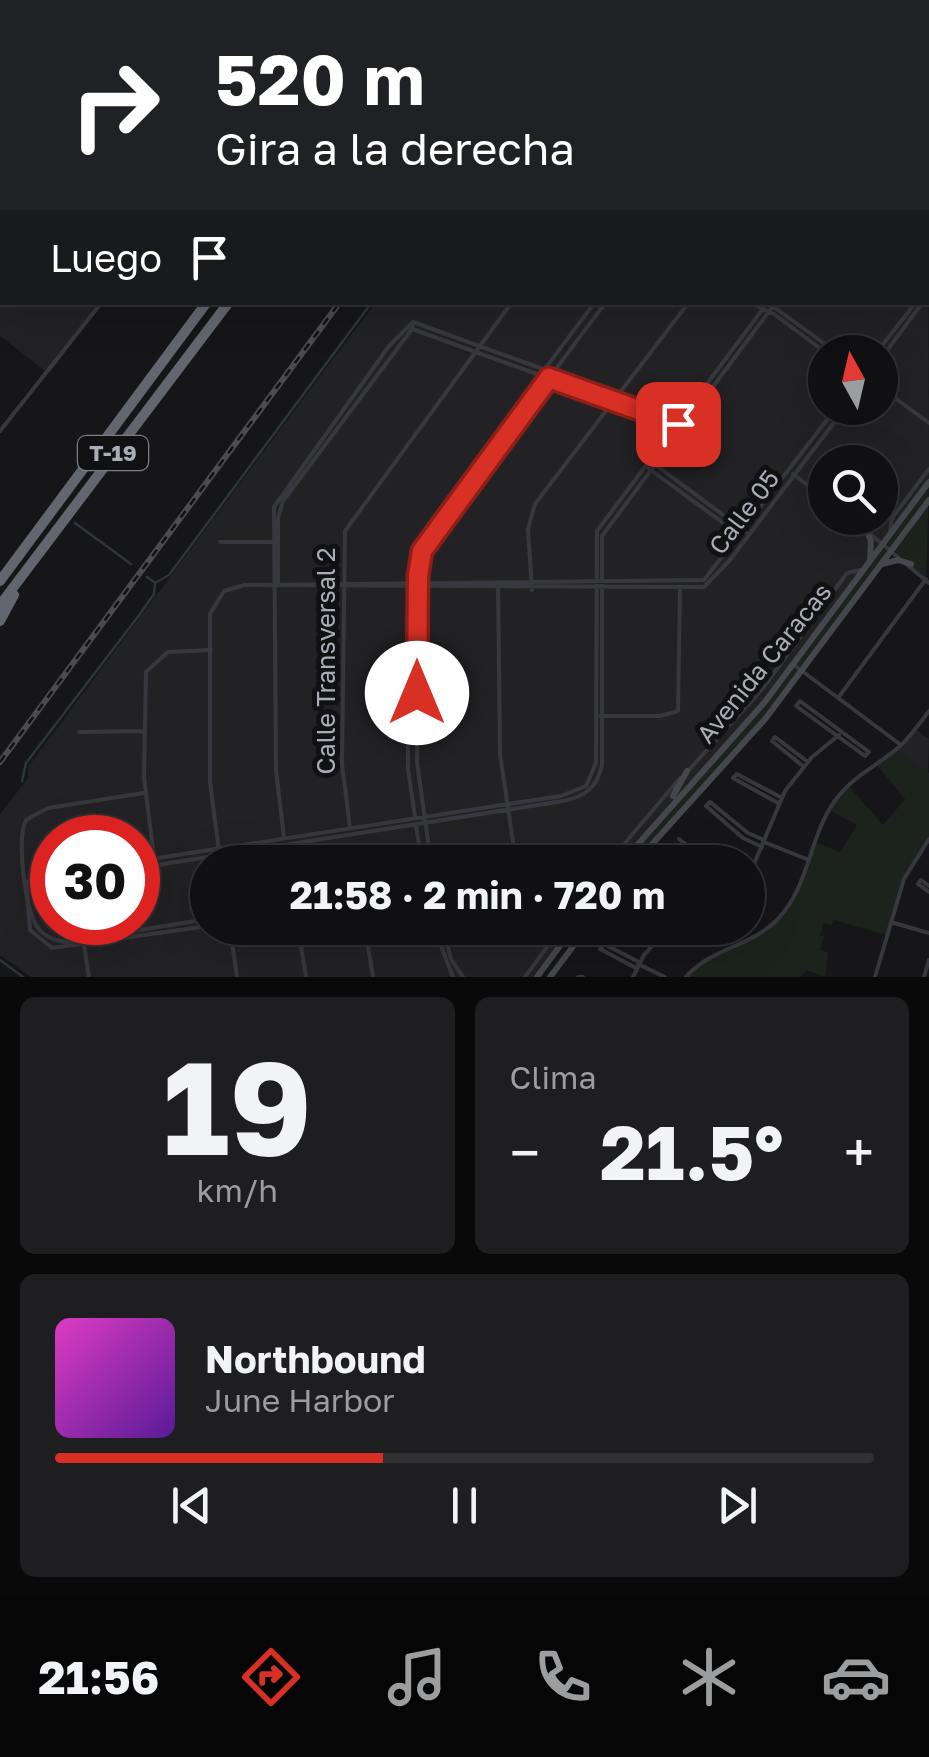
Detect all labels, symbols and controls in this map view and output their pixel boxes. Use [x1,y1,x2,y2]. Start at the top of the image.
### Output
text: 520 m [215,36,425,120]
icon: right [50,40,180,170]
text: Gira a la derecha [215,121,575,175]
icon: arrive [182,230,237,285]
text: Luego [50,235,162,280]
north arrow [808,335,898,425]
map controls [808,335,898,535]
pin [636,382,721,467]
icon: arrive [651,397,706,452]
road number: T-19 [78,436,148,470]
button: search [808,445,898,535]
street label: Calle 05 [702,463,785,560]
street label: Calle Transversal 2 [310,547,341,775]
street label: Avenida Caracas [690,576,838,749]
position arrow [365,641,469,745]
speed limit sign: 30 [30,815,160,945]
text: 21:58 · 2 min · 720 m [290,872,665,917]
text: 19 [162,1028,312,1184]
text: Clima [510,1058,596,1096]
text: 21.5° [600,1106,783,1197]
text: − [510,1119,540,1185]
text: + [844,1119,874,1185]
text: km/h [197,1171,278,1209]
text: Northbound [205,1336,426,1381]
text: June Harbor [205,1381,395,1419]
icon: previous [164,1478,219,1533]
icon: pause [437,1478,492,1533]
icon: next [710,1478,765,1533]
icon: directions [236,1642,306,1712]
icon: music [382,1642,452,1712]
icon: phone [528,1642,598,1712]
icon: climate [674,1642,744,1712]
icon: car [821,1642,891,1712]
text: 21:56 [38,1650,159,1704]

